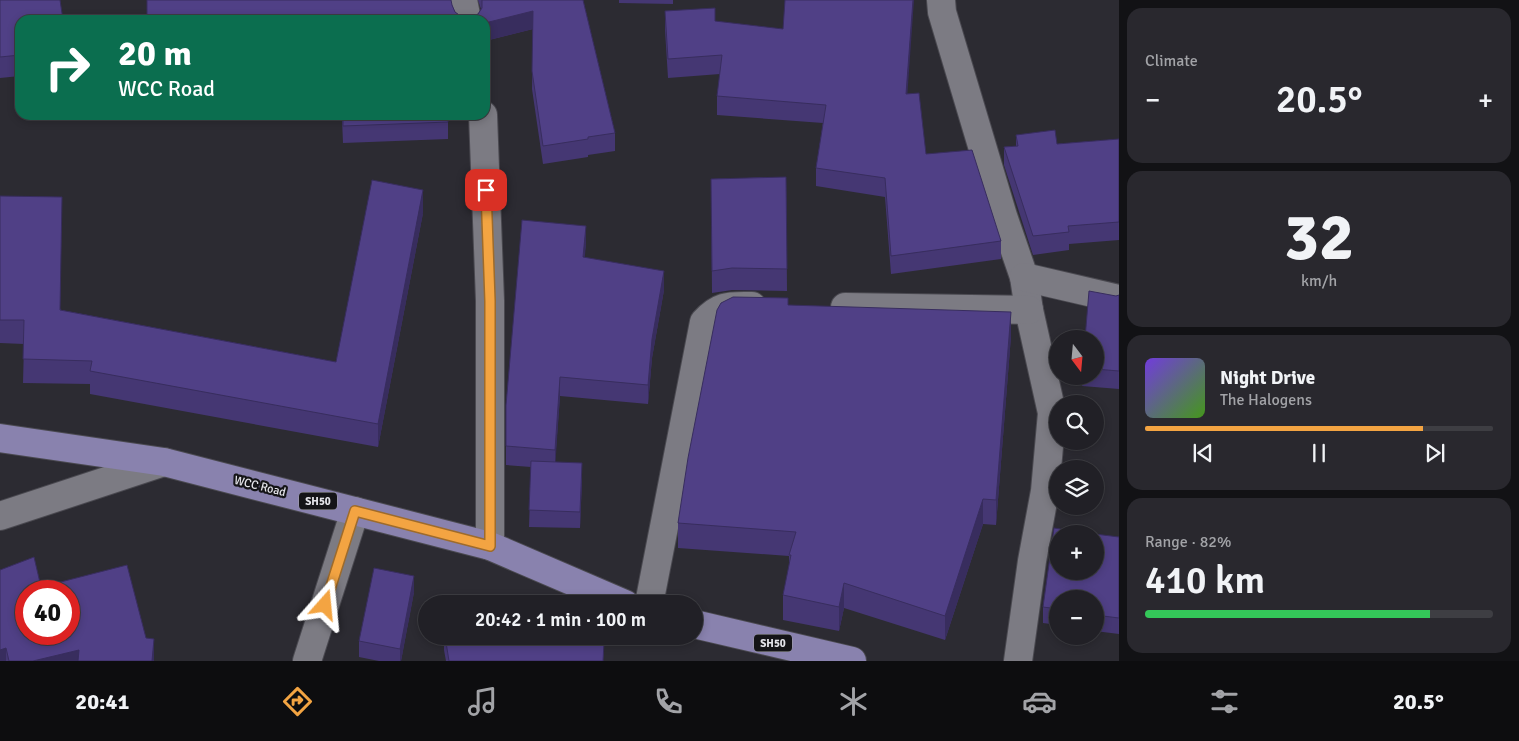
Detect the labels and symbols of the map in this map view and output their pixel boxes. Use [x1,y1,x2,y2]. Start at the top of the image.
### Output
pin [465,169,507,211]
north arrow [1049,330,1104,385]
street label: WCC Road [232,473,287,500]
road number: SH50 [299,492,337,510]
position arrow [298,578,350,630]
speed limit sign: 40 [15,580,80,645]
road number: SH50 [754,634,792,651]

